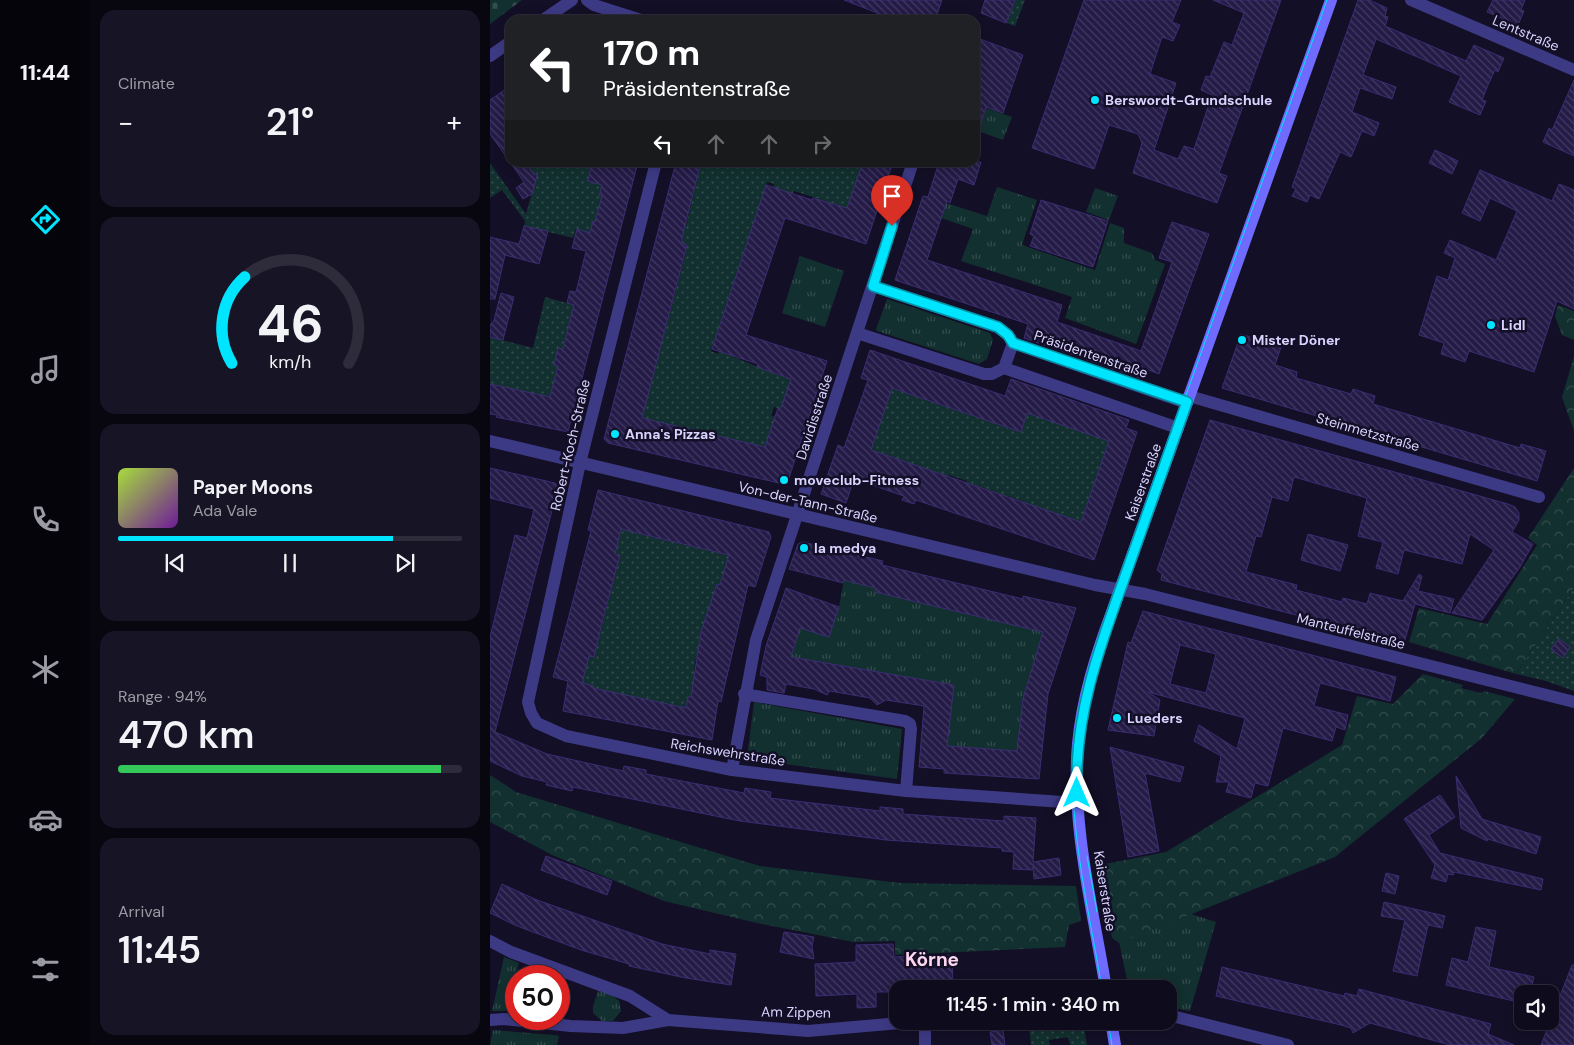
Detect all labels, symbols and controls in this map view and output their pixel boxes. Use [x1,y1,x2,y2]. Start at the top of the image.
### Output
street label: Lentstraße [1490,11,1562,55]
text: 170 m [603,30,700,76]
icon: left [520,35,585,100]
text: 11:44 [20,58,70,87]
text: Climate [118,73,175,94]
text: Präsidentenstraße [603,74,791,103]
place label: Berswordt-Grundschule [1105,91,1272,109]
marker: Berswordt-Grundschule [1089,94,1101,106]
text: 21° [266,97,314,147]
text: − [118,104,133,141]
text: + [447,104,462,141]
icon: left [649,130,677,158]
icon: ahead [702,130,730,158]
icon: ahead [755,130,783,158]
icon: right [808,130,836,158]
pin [871,175,913,226]
icon: arrive [878,182,906,210]
icon: directions [28,202,63,237]
text: 46 [257,290,323,358]
place label: Lidl [1501,316,1526,334]
marker: Lidl [1485,319,1497,331]
street label: Präsidentenstraße [1032,326,1150,382]
place label: Mister Döner [1252,331,1340,349]
marker: Mister Döner [1236,334,1248,346]
text: km/h [269,350,311,374]
icon: music [28,352,63,387]
street label: Davidisstraße [792,372,836,462]
street label: Robert-Koch-Straße [546,378,594,512]
street label: Steinmetzstraße [1314,409,1422,455]
place label: Anna's Pizzas [625,425,716,443]
marker: Anna's Pizzas [609,428,621,440]
street label: Kaiserstraße [1121,441,1165,523]
place label: moveclub-Fitness [794,471,919,489]
marker: moveclub-Fitness [778,474,790,486]
text: Paper Moons [193,475,313,500]
street label: Von-der-Tann-Straße [736,477,880,527]
text: Ada Vale [193,500,257,521]
icon: phone [28,502,63,537]
place label: la medya [814,539,876,557]
marker: la medya [798,542,810,554]
icon: previous [161,549,189,577]
icon: pause [276,549,304,577]
icon: next [391,549,419,577]
street label: Manteuffelstraße [1295,609,1407,653]
icon: climate [28,652,63,687]
text: Range · 94% [118,686,207,707]
place label: Lueders [1127,709,1183,727]
text: 470 km [118,710,254,760]
marker: Lueders [1111,712,1123,724]
street label: Reichswehrstraße [669,734,787,770]
position arrow [1050,766,1102,818]
icon: car [28,802,63,837]
street label: Kaiserstraße [1090,850,1120,932]
text: Arrival [118,901,165,922]
text: 11:45 [118,925,201,975]
district label: Körne [905,947,959,972]
icon: filters [28,952,63,987]
speed limit sign: 50 [505,965,570,1030]
map controls [1514,985,1559,1030]
button: sound [1514,985,1559,1030]
text: 11:45 · 1 min · 340 m [946,992,1120,1017]
street label: Am Zippen [761,1002,831,1022]

